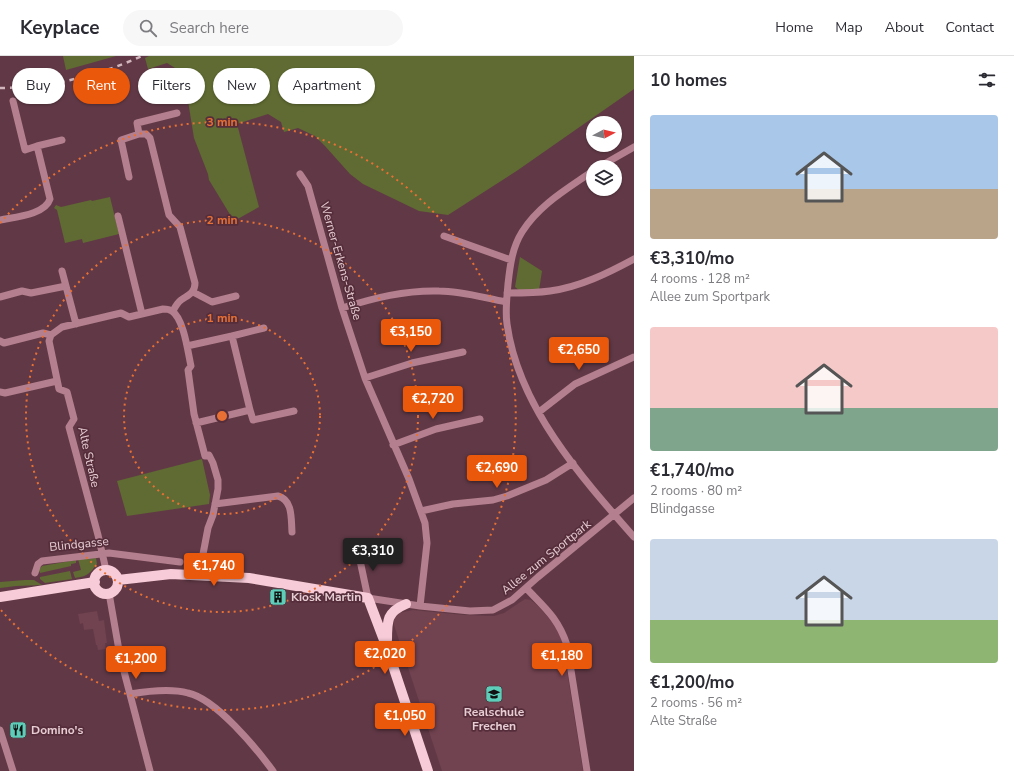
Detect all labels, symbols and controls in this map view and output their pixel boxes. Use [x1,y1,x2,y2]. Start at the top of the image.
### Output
search box [123,10,403,46]
text: Keyplace [20,15,99,41]
icon: search [137,17,159,39]
text: Search here [169,18,249,38]
text: Home [775,18,813,37]
text: Map [835,18,863,37]
text: About [885,18,924,37]
text: Contact [946,18,994,37]
chip: Buy [12,68,65,104]
chip: Rent [73,68,130,104]
chip: Filters [138,68,205,104]
chip: New [213,68,270,104]
chip: Apartment [278,68,375,104]
text: 10 homes [650,69,727,92]
icon: filters [976,69,998,91]
text: 3 min [206,114,238,130]
north arrow [586,116,622,152]
map controls [586,116,622,196]
icon: home [788,141,860,213]
button: layers [586,160,622,196]
street label: Werner-Erkens-Straße [316,200,366,322]
text: 2 min [206,212,238,228]
text: €3,310/mo [650,247,734,270]
text: 4 rooms · 128 m² [650,270,750,288]
text: Allee zum Sportpark [650,288,770,306]
text: 1 min [206,310,238,326]
pin: €3,150 [378,319,444,353]
text: €3,150 [390,323,432,341]
pin: €2,650 [546,337,612,371]
text: €2,650 [558,341,600,359]
icon: home [788,353,860,425]
pin: €2,720 [400,386,466,420]
text: €2,720 [412,390,454,408]
centre of rings [215,409,229,423]
street label: Alte Straße [74,425,104,489]
pin: €2,690 [464,455,530,489]
text: €2,690 [476,459,518,477]
text: €1,740/mo [650,459,734,482]
text: 2 rooms · 80 m² [650,482,742,500]
text: Blindgasse [650,500,715,518]
street label: Allee zum Sportpark [498,515,595,598]
street label: Blindgasse [49,533,109,555]
pin: €3,310 [340,538,406,572]
text: €3,310 [352,542,394,560]
pin: €1,740 [181,553,247,587]
text: €1,740 [193,557,235,575]
icon: home [788,565,860,637]
building icon: Kiosk Martin [268,587,288,607]
place label: Kiosk Martin [291,589,361,605]
pin: €2,020 [352,641,418,675]
pin: €1,180 [529,643,595,677]
text: €2,020 [364,645,406,663]
pin: €1,200 [103,646,169,680]
text: €1,180 [541,647,583,665]
text: €1,200 [115,650,157,668]
text: €1,200/mo [650,671,734,694]
school or university icon: Realschule Frechen [484,684,504,704]
text: 2 rooms · 56 m² [650,694,742,712]
pin: €1,050 [372,703,438,737]
place label: Realschule Frechen [464,704,525,734]
text: €1,050 [384,707,426,725]
text: Alte Straße [650,712,717,730]
restaurant icon: Domino's [8,720,28,740]
place label: Domino's [31,722,83,738]

